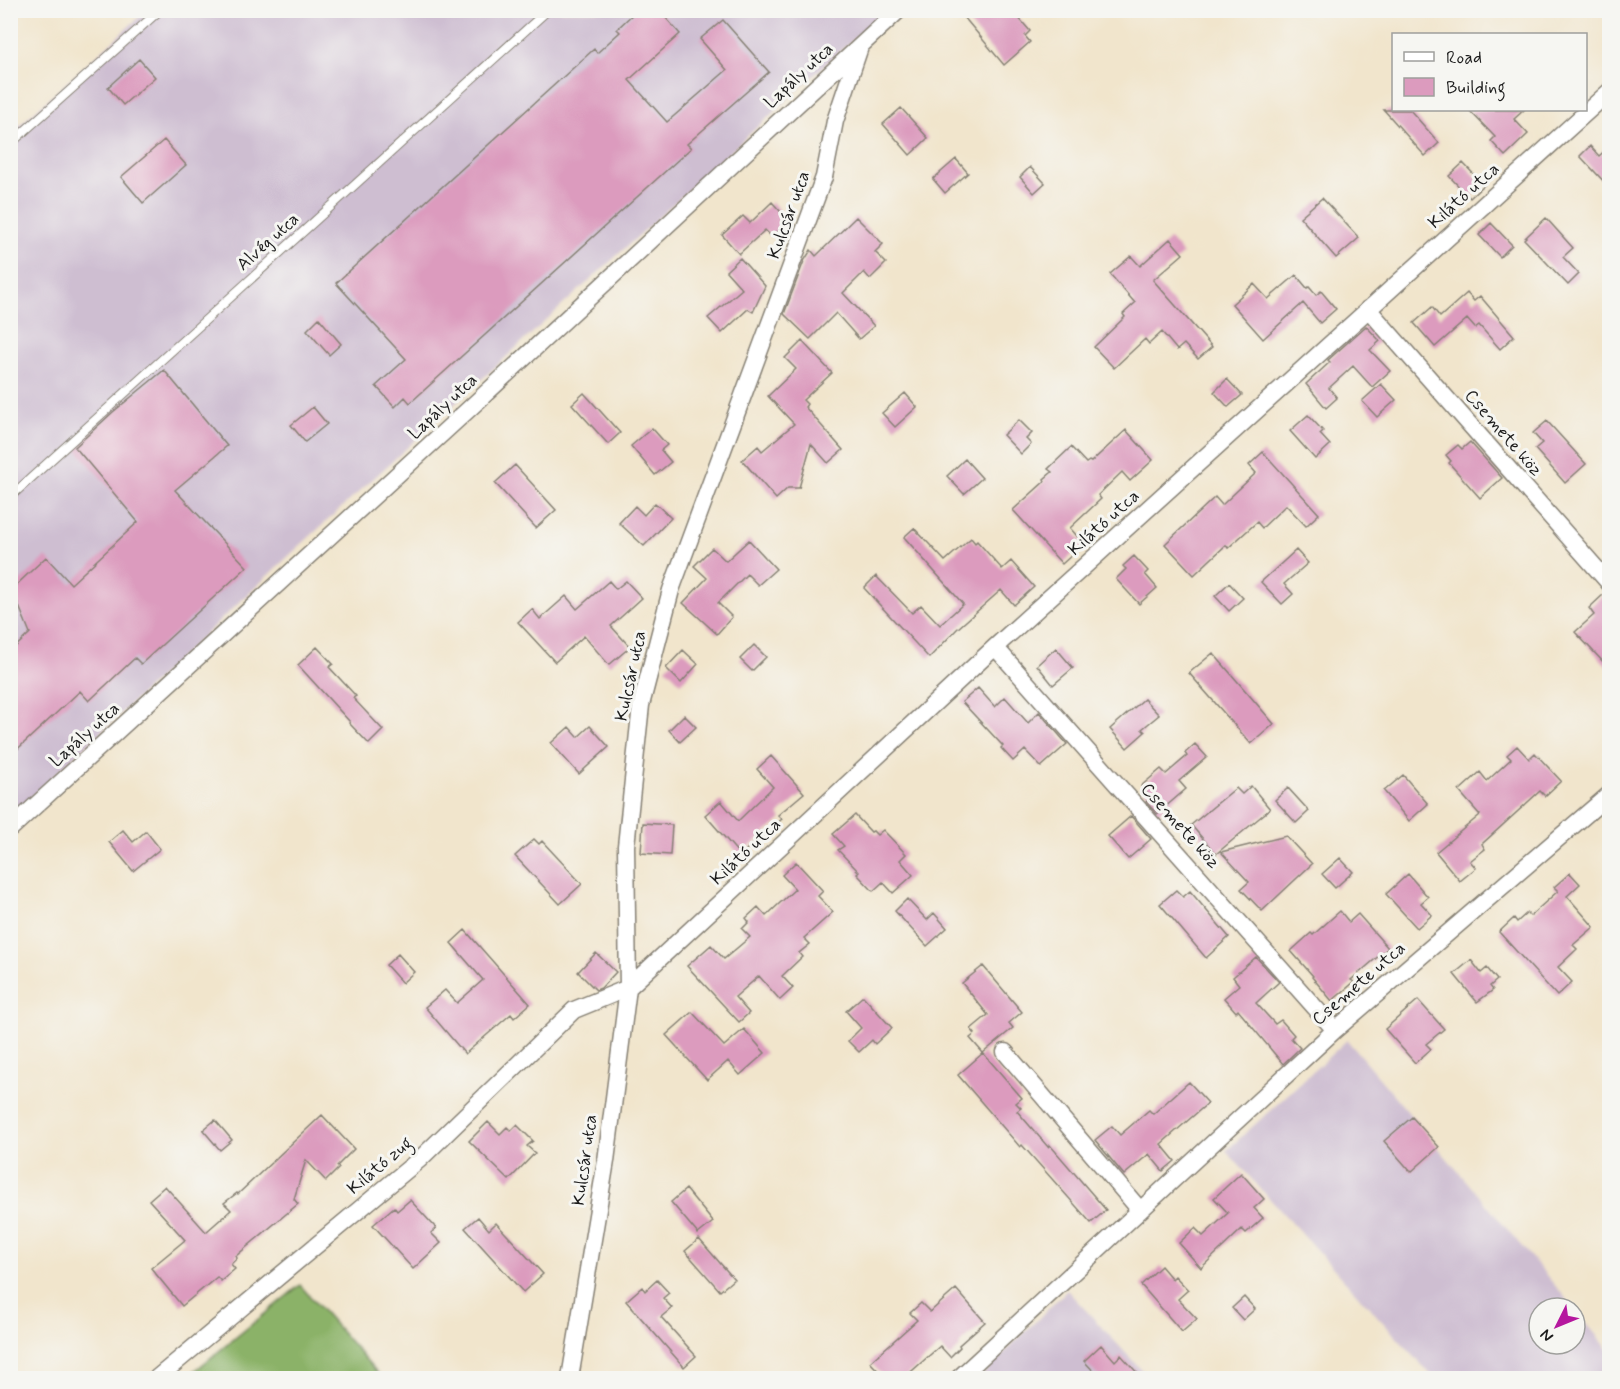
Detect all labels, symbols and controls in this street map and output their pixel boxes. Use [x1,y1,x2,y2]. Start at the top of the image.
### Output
legend [1392,33,1587,111]
street label: Lapály utca [759,38,839,114]
text: Road [1446,46,1482,70]
text: Building [1446,76,1506,102]
street label: Kilátó utca [1423,157,1505,235]
street label: Kulcsár utca [762,168,816,262]
street label: Alvég utca [232,208,304,276]
street label: Lapály utca [403,369,483,445]
street label: Csemete köz [1459,385,1547,482]
street label: Kilátó utca [1063,484,1145,562]
street label: Kulcsár utca [610,629,652,723]
street label: Lapály utca [45,697,125,773]
street label: Csemete köz [1135,778,1225,874]
street label: Kilátó utca [705,813,787,891]
street label: Csemete utca [1307,937,1411,1031]
street label: Kulcsár utca [567,1113,603,1207]
street label: Kilátó zug [342,1132,419,1202]
north arrow [1527,1296,1587,1356]
text: N [1536,1324,1558,1346]

